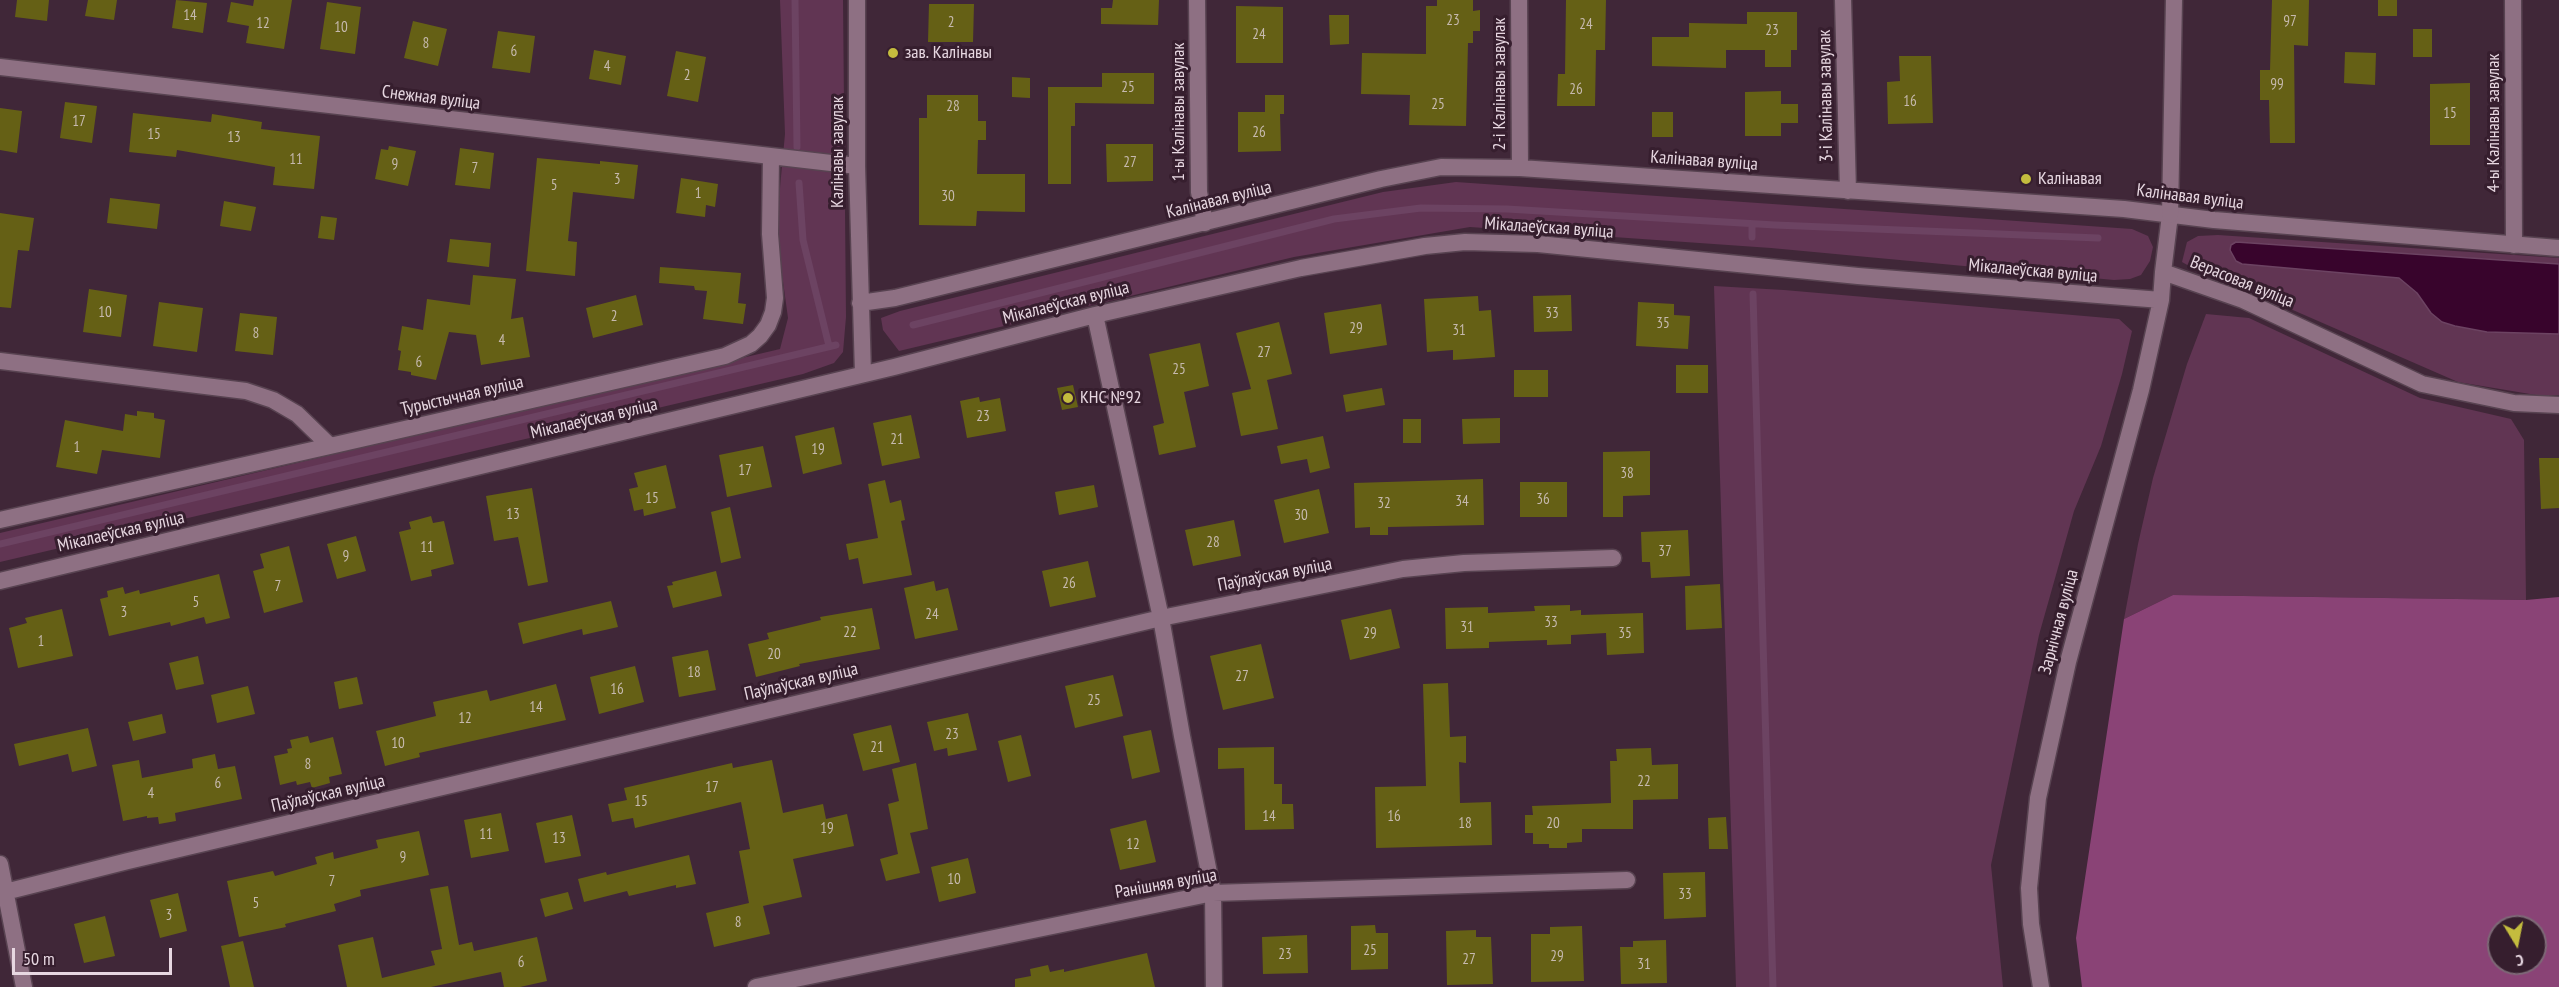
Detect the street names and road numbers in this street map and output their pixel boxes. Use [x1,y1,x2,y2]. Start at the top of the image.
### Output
street label: 2-і Калінавы завулак [1489,18,1511,150]
street label: 3-і Калінавы завулак [1814,29,1838,163]
street label: 1-ы Калінавы завулак [1168,43,1190,181]
street label: 4-ы Калінавы завулак [2483,54,2505,192]
street label: Снежная вуліца [381,81,481,115]
street label: Калінавы завулак [827,96,849,208]
street label: Калінавая вуліца [1650,146,1758,176]
street label: Калінавая вуліца [1164,176,1274,224]
street label: Калінавая вуліца [2135,180,2245,214]
street label: Мікалаеўская вуліца [1484,213,1614,243]
street label: Верасовая вуліца [2187,251,2297,313]
street label: Мікалаеўская вуліца [1968,255,2098,287]
street label: Мікалаеўская вуліца [1001,277,1131,329]
street label: Турыстычная вуліца [399,371,525,421]
street label: Мікалаеўская вуліца [529,394,659,444]
street label: Мікалаеўская вуліца [56,507,186,557]
street label: Паўлаўская вуліца [1216,553,1334,597]
street label: Зарнічная вуліца [2035,567,2083,677]
street label: Паўлаўская вуліца [742,658,860,706]
street label: Паўлаўская вуліца [269,770,387,818]
street label: Ранішняя вуліца [1113,864,1219,904]

